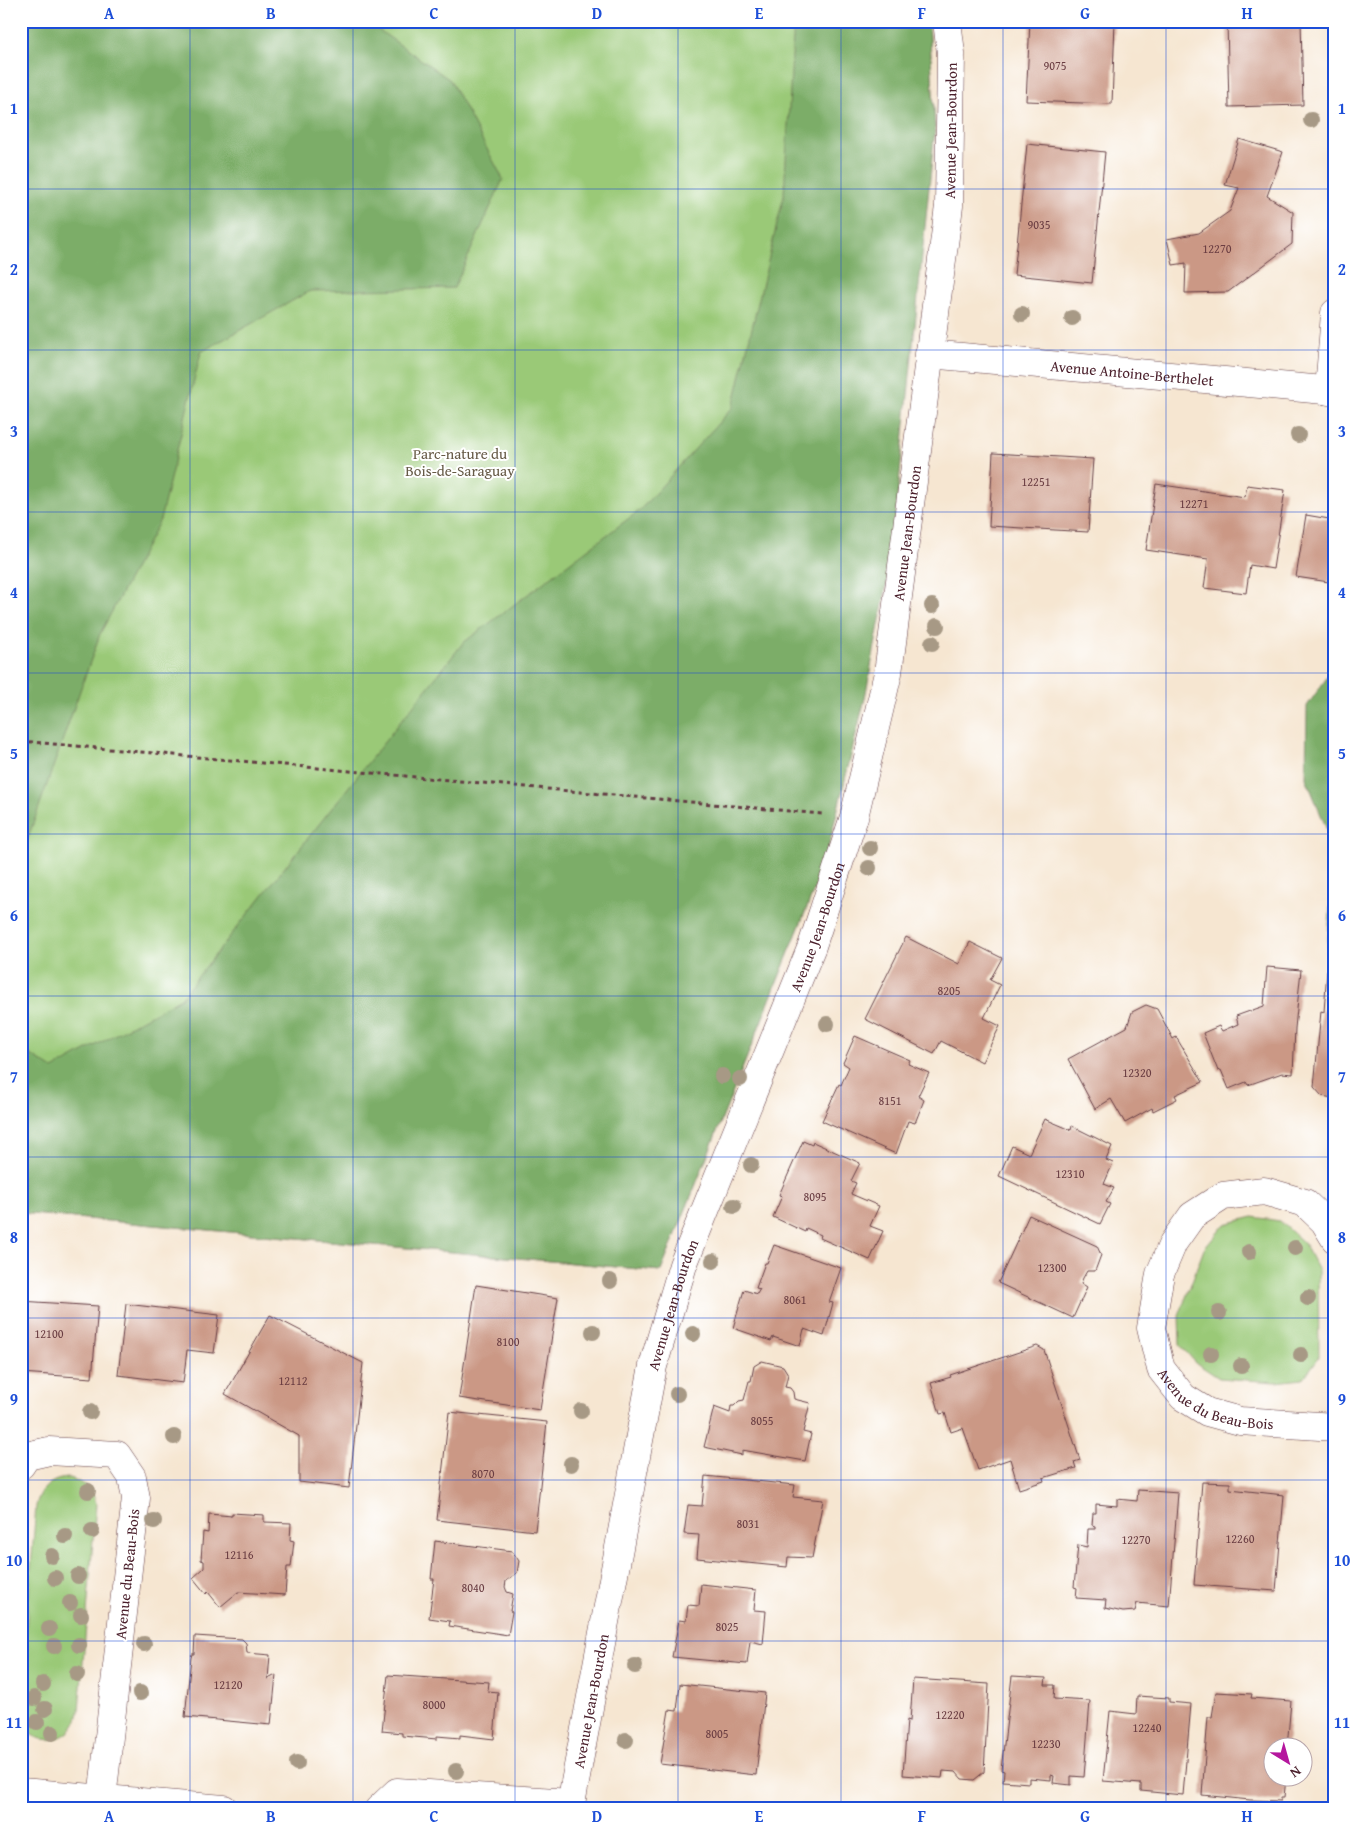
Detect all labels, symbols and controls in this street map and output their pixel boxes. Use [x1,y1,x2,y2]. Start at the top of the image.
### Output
text: A [104,1,115,25]
text: B [266,1,276,25]
text: C [429,1,439,25]
text: D [592,1,602,25]
text: E [755,1,764,25]
text: F [918,1,926,25]
text: G [1080,1,1090,25]
text: H [1241,1,1253,25]
house number: 9075 [1043,57,1067,74]
street label: Avenue Jean-Bourdon [939,62,961,199]
text: 1 [10,96,18,120]
text: 1 [1338,96,1346,120]
house number: 9035 [1027,216,1051,233]
house number: 12270 [1203,240,1232,257]
text: 2 [10,257,18,281]
text: 2 [1338,257,1346,281]
street label: Avenue Antoine-Berthelet [1050,355,1215,390]
text: 3 [10,419,18,443]
text: 3 [1338,419,1346,443]
park label: Parc-nature du Bois-de-Saraguay [405,443,515,481]
street label: Avenue Jean-Bourdon [887,463,926,602]
house number: 12251 [1022,473,1051,490]
house number: 12271 [1180,495,1209,512]
text: 4 [10,580,18,604]
text: 4 [1338,580,1346,604]
text: 5 [10,741,18,765]
text: 5 [1338,741,1346,765]
street label: Avenue Jean-Bourdon [784,859,849,995]
text: 6 [10,903,18,927]
text: 6 [1338,903,1346,927]
house number: 8205 [937,982,961,999]
text: 7 [10,1064,18,1088]
house number: 12320 [1123,1064,1152,1081]
text: 7 [1338,1064,1346,1088]
house number: 8151 [878,1092,902,1109]
house number: 12310 [1056,1165,1085,1182]
house number: 8095 [803,1188,827,1205]
text: 8 [10,1225,18,1249]
text: 8 [1338,1225,1346,1249]
street label: Avenue Jean-Bourdon [642,1235,703,1373]
house number: 12300 [1038,1259,1067,1276]
house number: 8061 [783,1291,807,1308]
house number: 12100 [35,1325,64,1342]
house number: 8100 [496,1333,520,1350]
street label: Avenue du Beau-Bois [1153,1363,1274,1434]
house number: 12112 [279,1372,308,1389]
text: 9 [10,1387,18,1411]
text: 9 [1338,1387,1346,1411]
house number: 8055 [750,1412,774,1429]
house number: 8070 [471,1465,495,1482]
street label: Avenue du Beau-Bois [110,1508,144,1640]
house number: 8031 [736,1515,760,1532]
house number: 12260 [1226,1530,1255,1547]
house number: 12270 [1122,1531,1151,1548]
house number: 12116 [225,1546,254,1563]
text: 10 [6,1548,22,1572]
text: 10 [1334,1548,1350,1572]
house number: 8040 [461,1579,485,1596]
house number: 8025 [715,1618,739,1635]
street label: Avenue Jean-Bourdon [567,1631,613,1770]
house number: 12120 [214,1676,243,1693]
house number: 8000 [422,1696,446,1713]
house number: 12220 [936,1706,965,1723]
text: 11 [6,1710,22,1734]
text: 11 [1334,1710,1350,1734]
house number: 12240 [1133,1719,1162,1736]
house number: 8005 [705,1725,729,1742]
house number: 12230 [1032,1735,1061,1752]
north arrow [1264,1738,1314,1788]
text: N [1286,1762,1306,1784]
text: A [104,1804,115,1828]
text: B [266,1804,276,1828]
text: C [429,1804,439,1828]
text: D [592,1804,602,1828]
text: E [755,1804,764,1828]
text: F [918,1804,926,1828]
text: G [1080,1804,1090,1828]
text: H [1241,1804,1253,1828]

